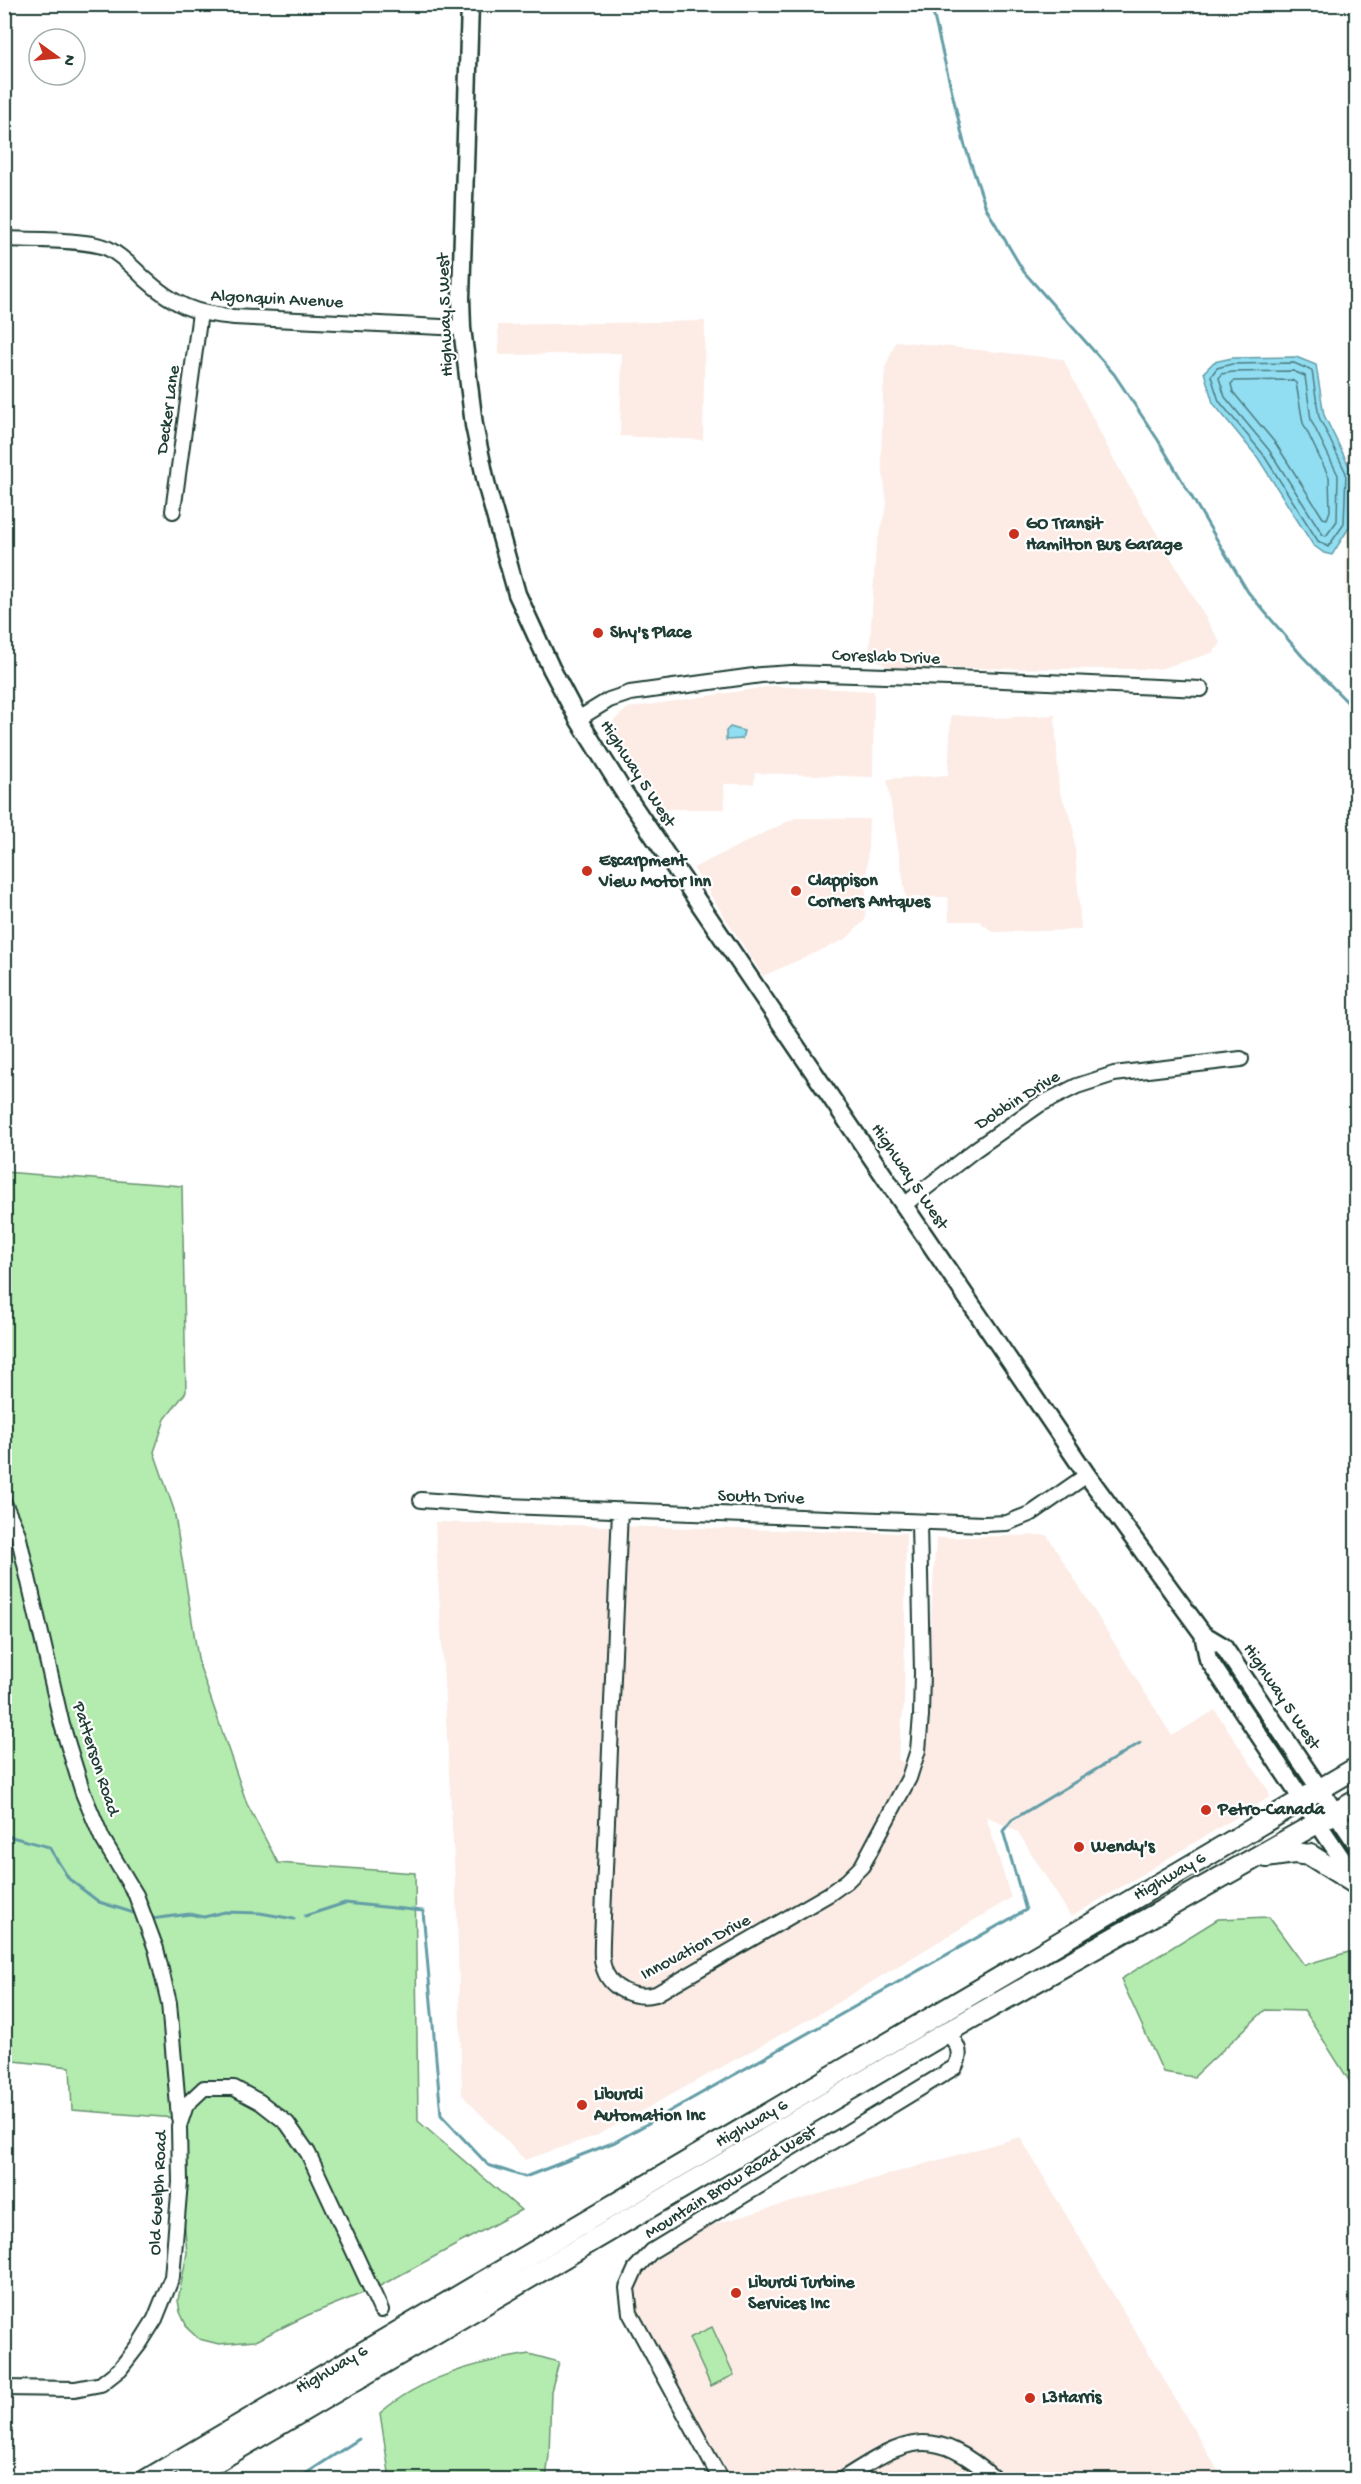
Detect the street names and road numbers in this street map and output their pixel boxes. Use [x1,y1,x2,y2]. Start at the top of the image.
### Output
street label: Highway 5 West [433,251,459,377]
street label: Algonquin Avenue [210,286,345,314]
street label: Decker Lane [152,364,186,457]
street label: Coreslab Drive [831,646,941,670]
street label: Highway 5 West [595,717,680,833]
street label: Dobbin Drive [971,1066,1065,1136]
street label: Highway 5 West [866,1120,953,1235]
street label: South Drive [717,1486,805,1510]
street label: Highway 5 West [1238,1640,1325,1755]
street label: Patterson Road [66,1699,124,1820]
street label: Highway 6 [1130,1847,1211,1906]
street label: Innovation Drive [638,1910,755,1986]
street label: Highway 6 [712,2094,793,2153]
street label: Mountain Brow Road West [641,2121,822,2244]
street label: Old Guelph Road [145,2129,173,2256]
street label: Highway 6 [292,2340,373,2399]

